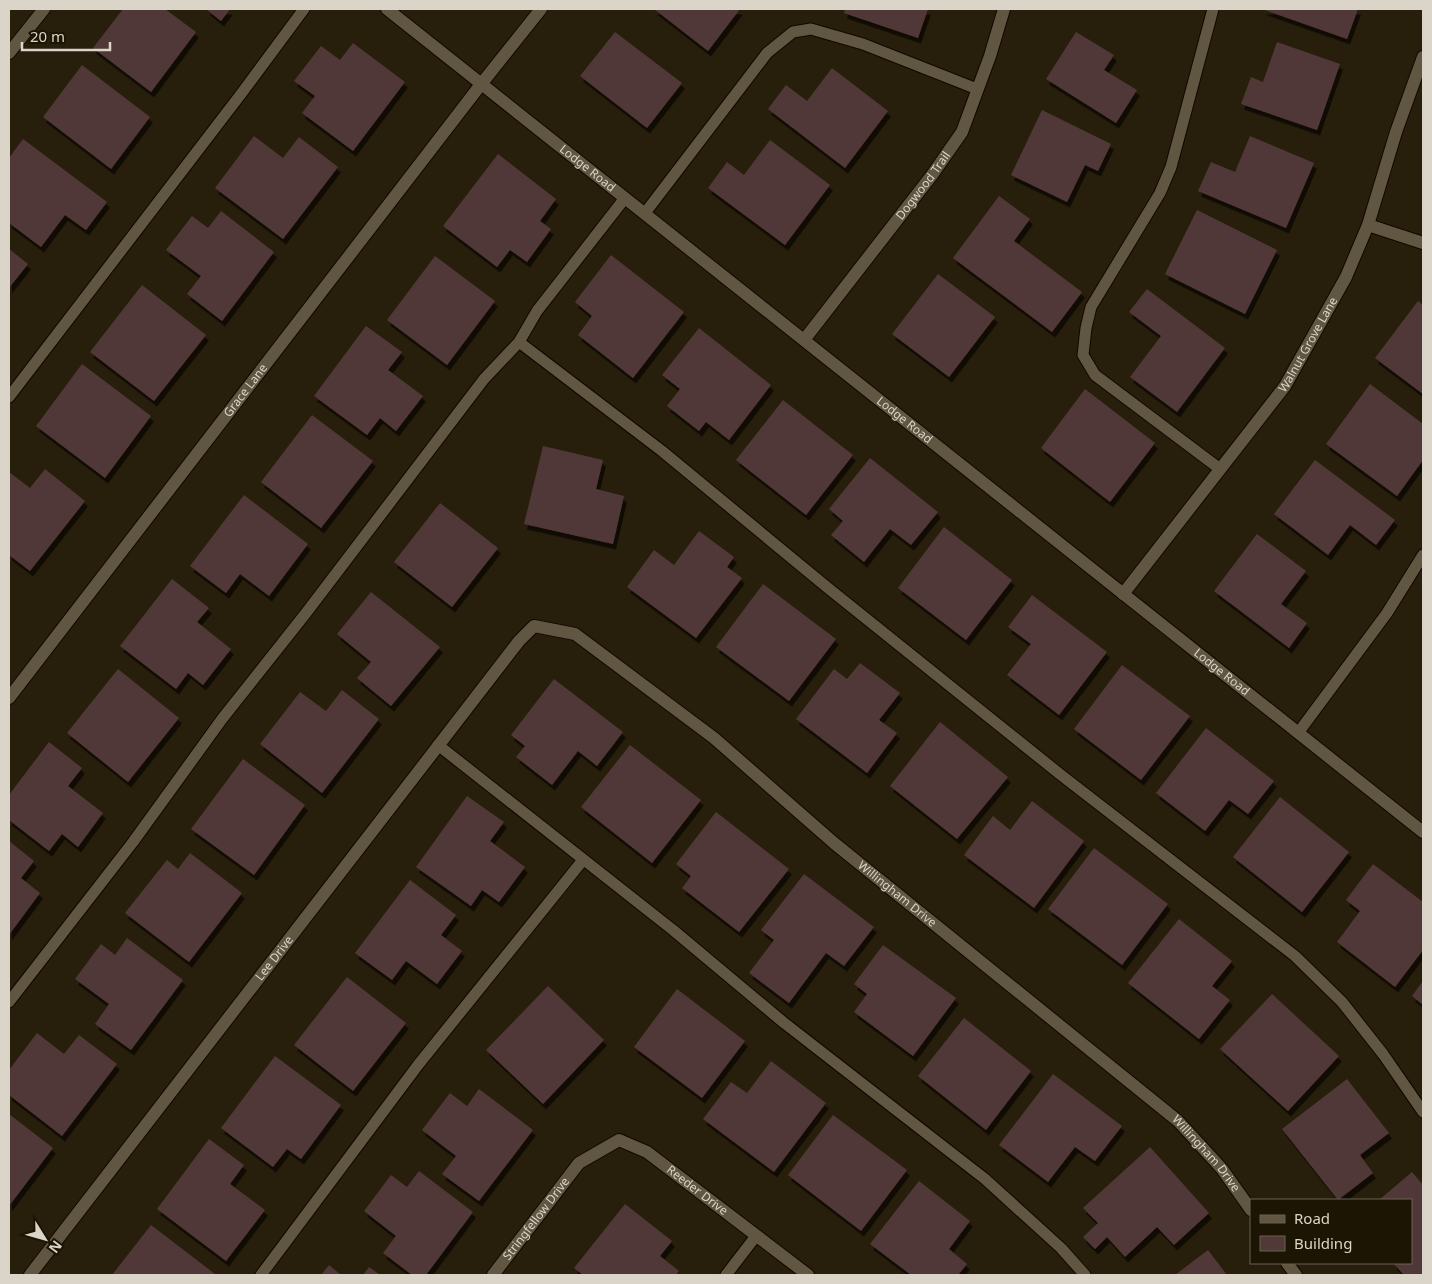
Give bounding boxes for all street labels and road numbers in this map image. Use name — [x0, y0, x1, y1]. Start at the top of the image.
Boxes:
street label: Lodge Road — [556, 140, 619, 195]
street label: Dogwood Trail — [891, 148, 954, 223]
street label: Walnut Grove Lane — [1274, 293, 1341, 396]
street label: Grace Lane — [219, 360, 271, 420]
street label: Lodge Road — [873, 392, 936, 447]
street label: Lodge Road — [1190, 644, 1254, 699]
street label: Willingham Drive — [855, 857, 941, 931]
street label: Lee Drive — [251, 932, 297, 984]
street label: Willingham Drive — [1168, 1111, 1245, 1195]
street label: Reeder Drive — [663, 1161, 732, 1219]
street label: Stringfellow Drive — [499, 1173, 573, 1263]

